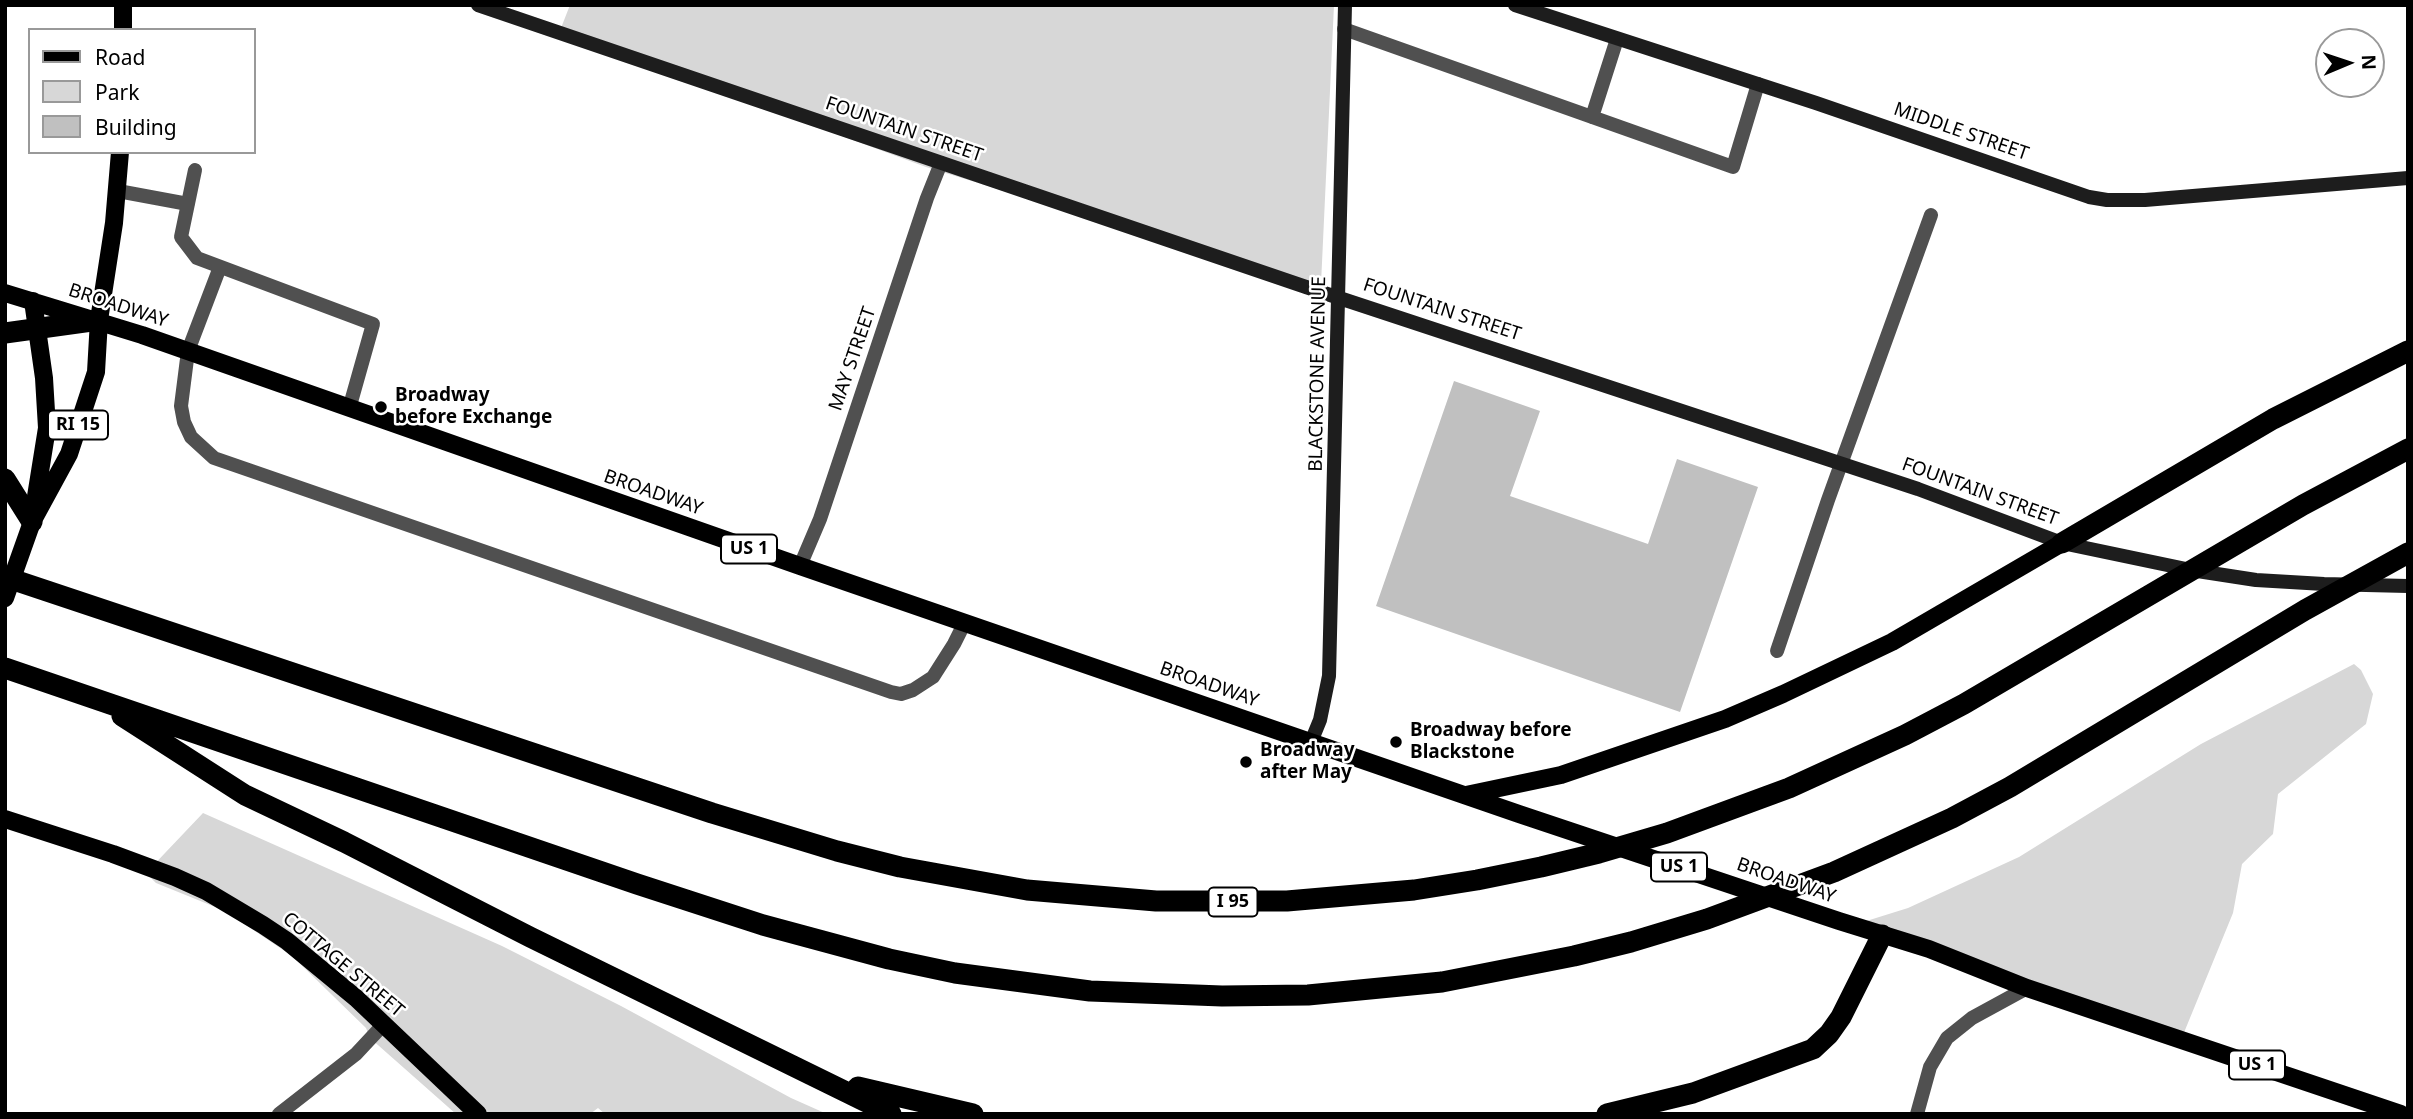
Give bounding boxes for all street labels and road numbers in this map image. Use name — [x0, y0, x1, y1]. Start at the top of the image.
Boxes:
street label: FOUNTAIN STREET — [822, 92, 986, 168]
street label: MIDDLE STREET — [1890, 98, 2032, 166]
street label: FOUNTAIN STREET — [1360, 274, 1524, 346]
street label: BLACKSTONE AVENUE — [1305, 276, 1331, 472]
street label: BROADWAY — [65, 279, 171, 333]
street label: MAY STREET — [825, 304, 881, 414]
road number: RI 15 — [48, 410, 108, 440]
street label: FOUNTAIN STREET — [1899, 453, 2061, 531]
street label: BROADWAY — [601, 465, 705, 521]
road number: US 1 — [721, 534, 777, 564]
street label: BROADWAY — [1157, 657, 1261, 713]
road number: US 1 — [1651, 852, 1707, 882]
street label: BROADWAY — [1734, 853, 1838, 909]
road number: I 95 — [1208, 888, 1258, 917]
street label: COTTAGE STREET — [278, 908, 408, 1022]
road number: US 1 — [2229, 1050, 2285, 1080]

